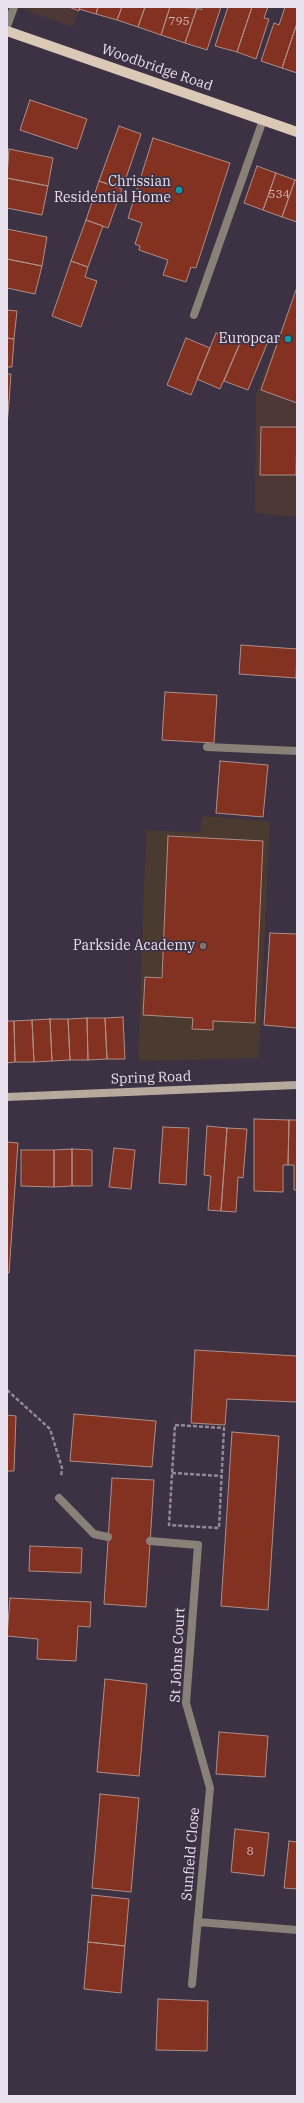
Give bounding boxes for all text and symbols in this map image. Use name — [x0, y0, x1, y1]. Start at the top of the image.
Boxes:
house number: 795 — [168, 15, 190, 29]
street label: Woodbridge Road — [99, 41, 215, 95]
place label: Chrissian Residential Home — [54, 174, 171, 206]
marker: Chrissian Residential Home — [174, 185, 184, 195]
house number: 534 — [268, 188, 290, 202]
place label: Europcar — [219, 331, 280, 347]
marker: Europcar — [283, 334, 293, 344]
place label: Parkside Academy — [73, 938, 195, 954]
marker: Parkside Academy — [198, 941, 208, 951]
street label: Spring Road — [110, 1068, 192, 1088]
street label: St Johns Court — [167, 1607, 189, 1703]
street label: Sunfield Close — [179, 1807, 203, 1901]
house number: 8 — [246, 1845, 254, 1859]

